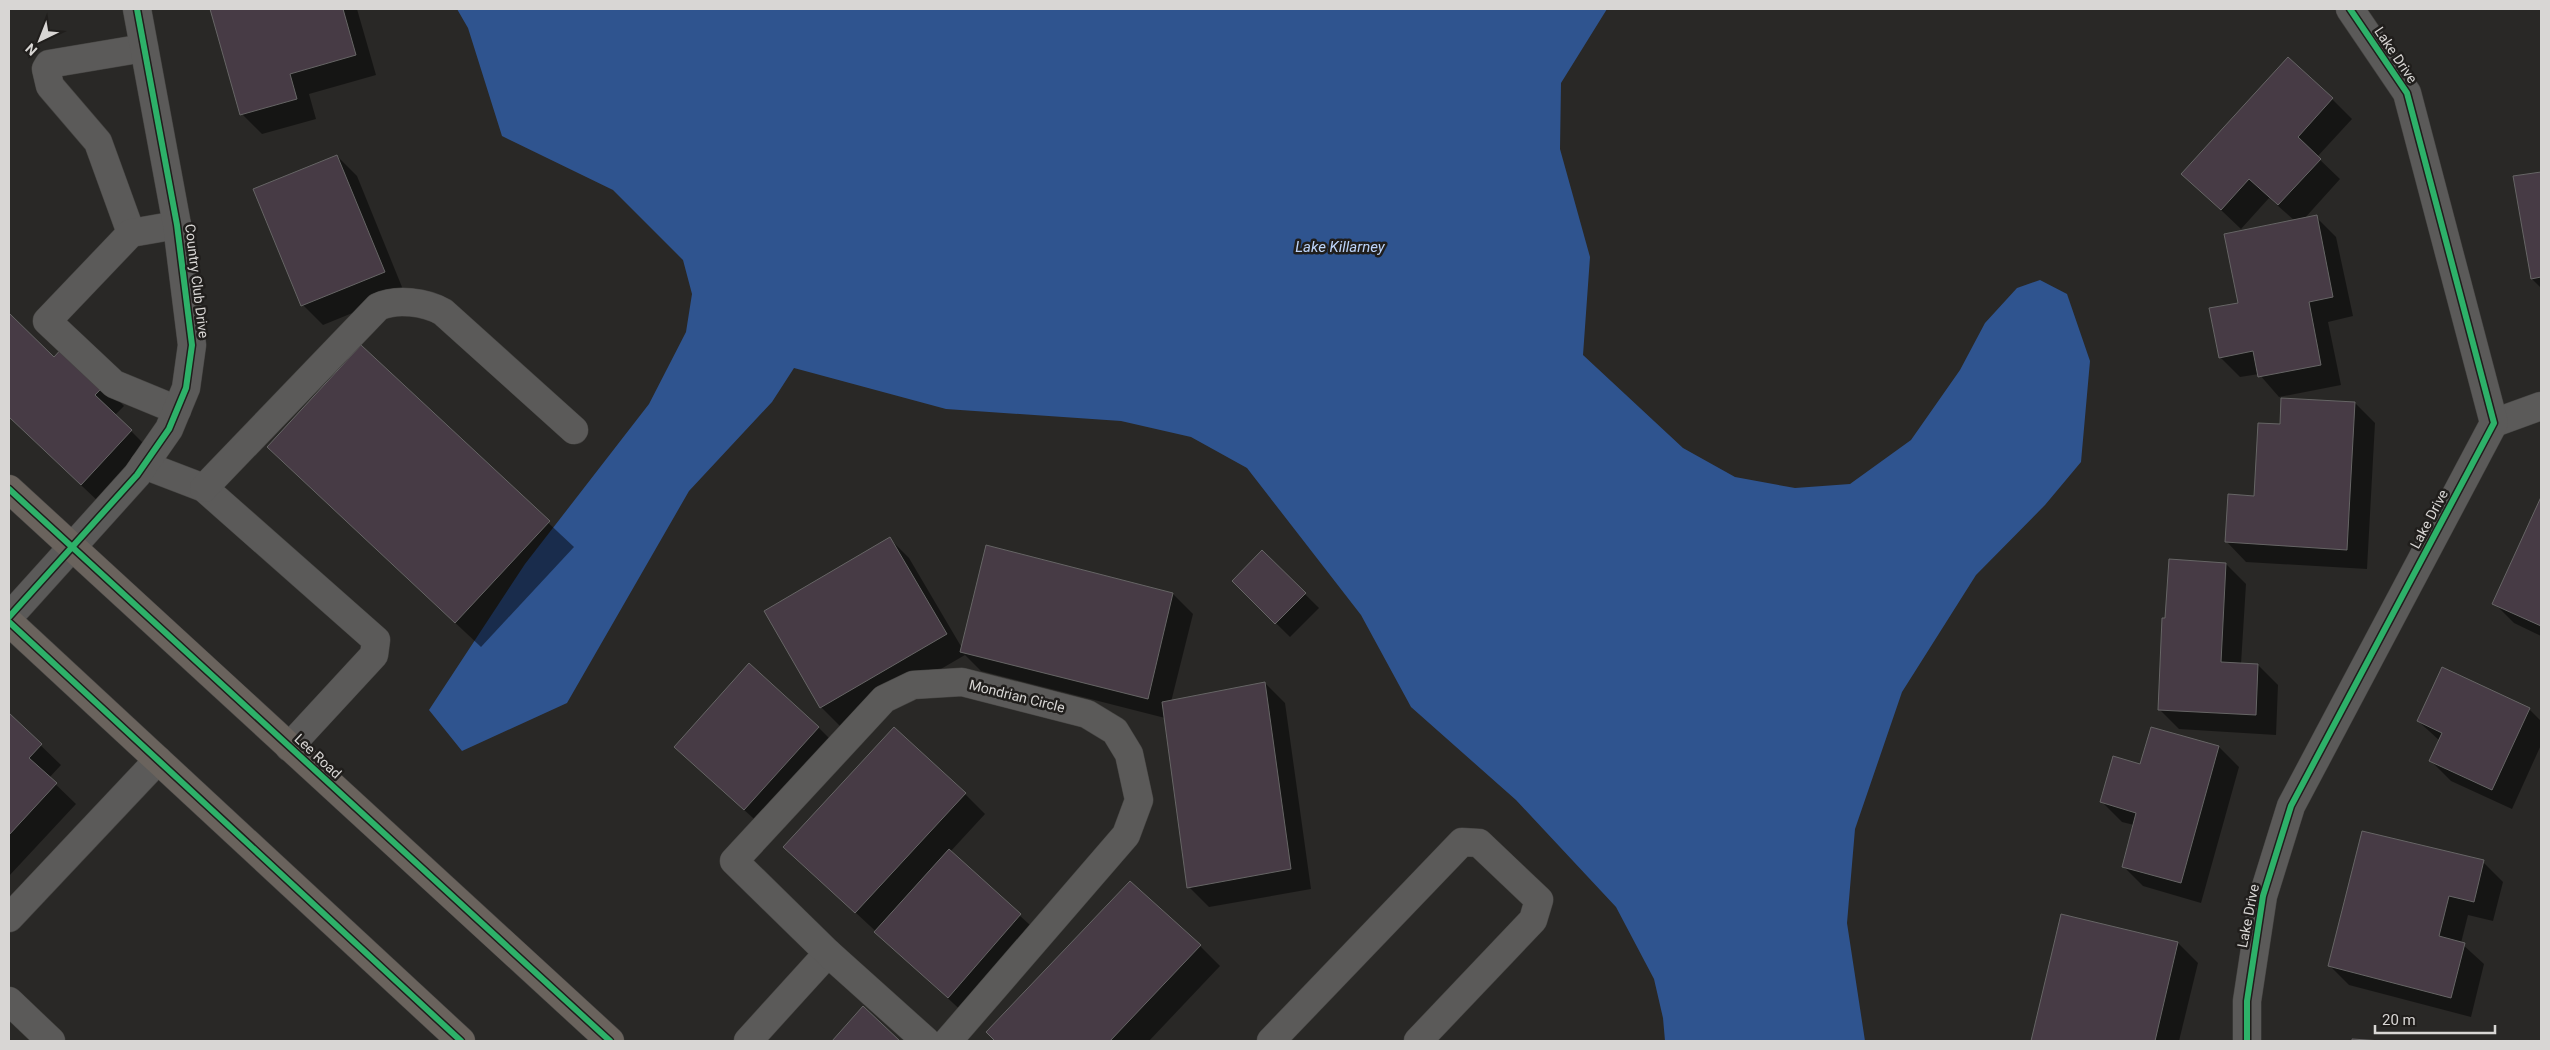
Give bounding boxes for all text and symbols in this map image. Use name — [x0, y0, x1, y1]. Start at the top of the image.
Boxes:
north arrow — [15, 15, 65, 65]
street label: Lake Drive — [2371, 24, 2421, 86]
text: N — [22, 40, 40, 59]
street label: Country Club Drive — [182, 223, 212, 339]
water label: Lake Killarney — [1295, 238, 1386, 256]
street label: Lake Drive — [2407, 487, 2451, 551]
street label: Mondrian Circle — [967, 676, 1067, 716]
street label: Lee Road — [291, 730, 345, 782]
street label: Lake Drive — [2234, 883, 2262, 949]
scale bar — [2375, 1002, 2495, 1034]
text: 20 m — [2382, 1011, 2416, 1029]

